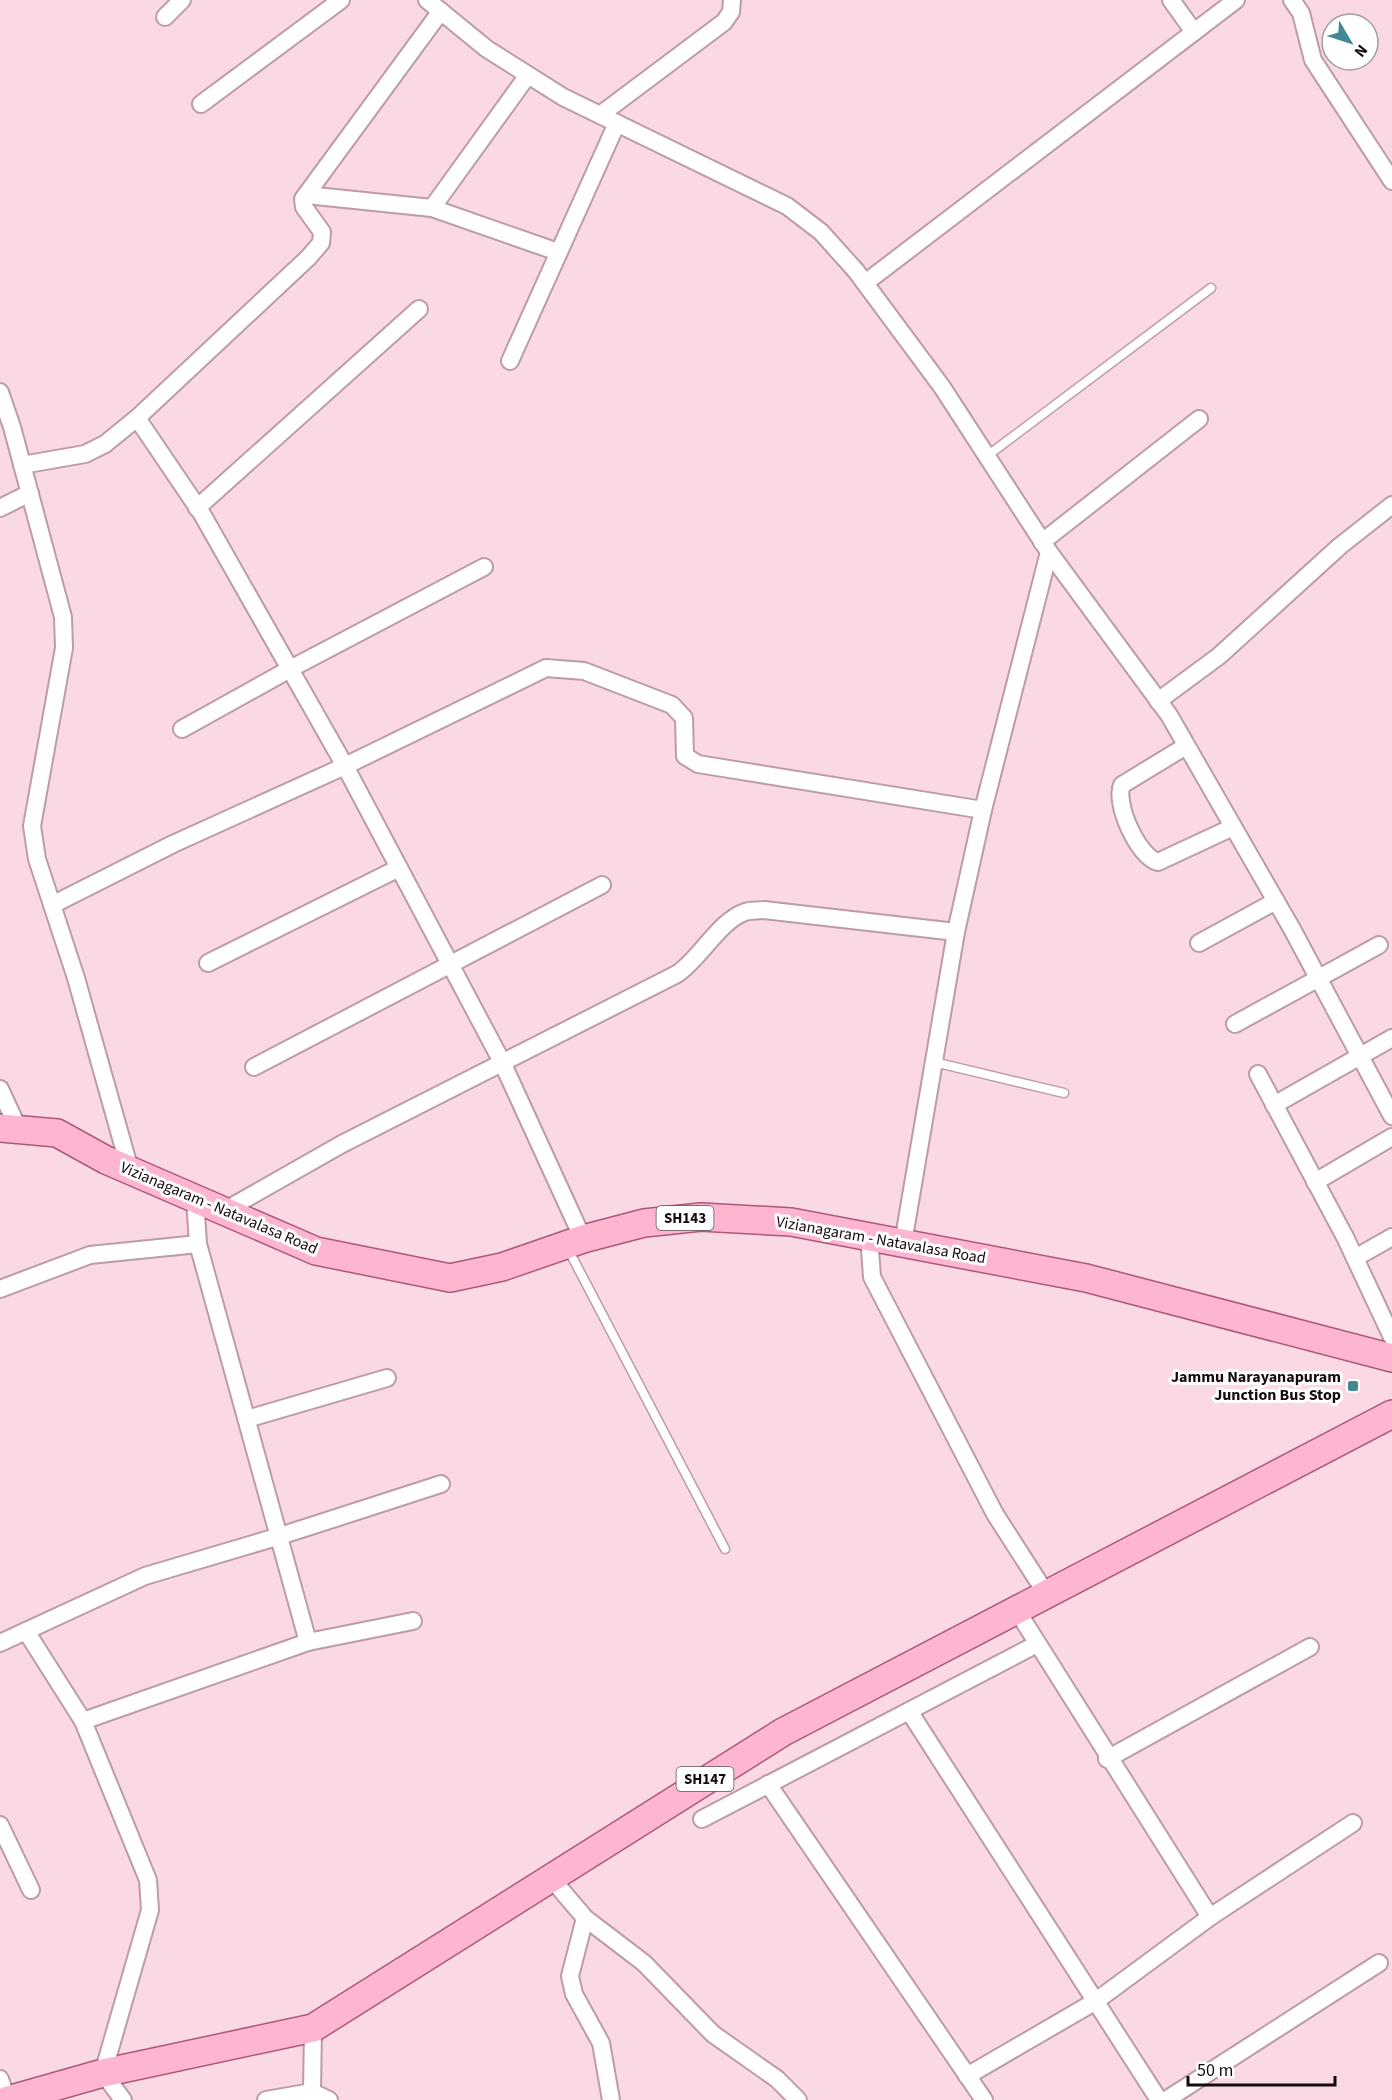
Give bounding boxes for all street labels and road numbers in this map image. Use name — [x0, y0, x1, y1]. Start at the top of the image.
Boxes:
street label: Vizianagaram - Natavalasa Road — [117, 1156, 321, 1260]
road number: SH143 — [656, 1206, 714, 1230]
street label: Vizianagaram - Natavalasa Road — [774, 1211, 988, 1269]
road number: SH147 — [676, 1767, 734, 1791]

